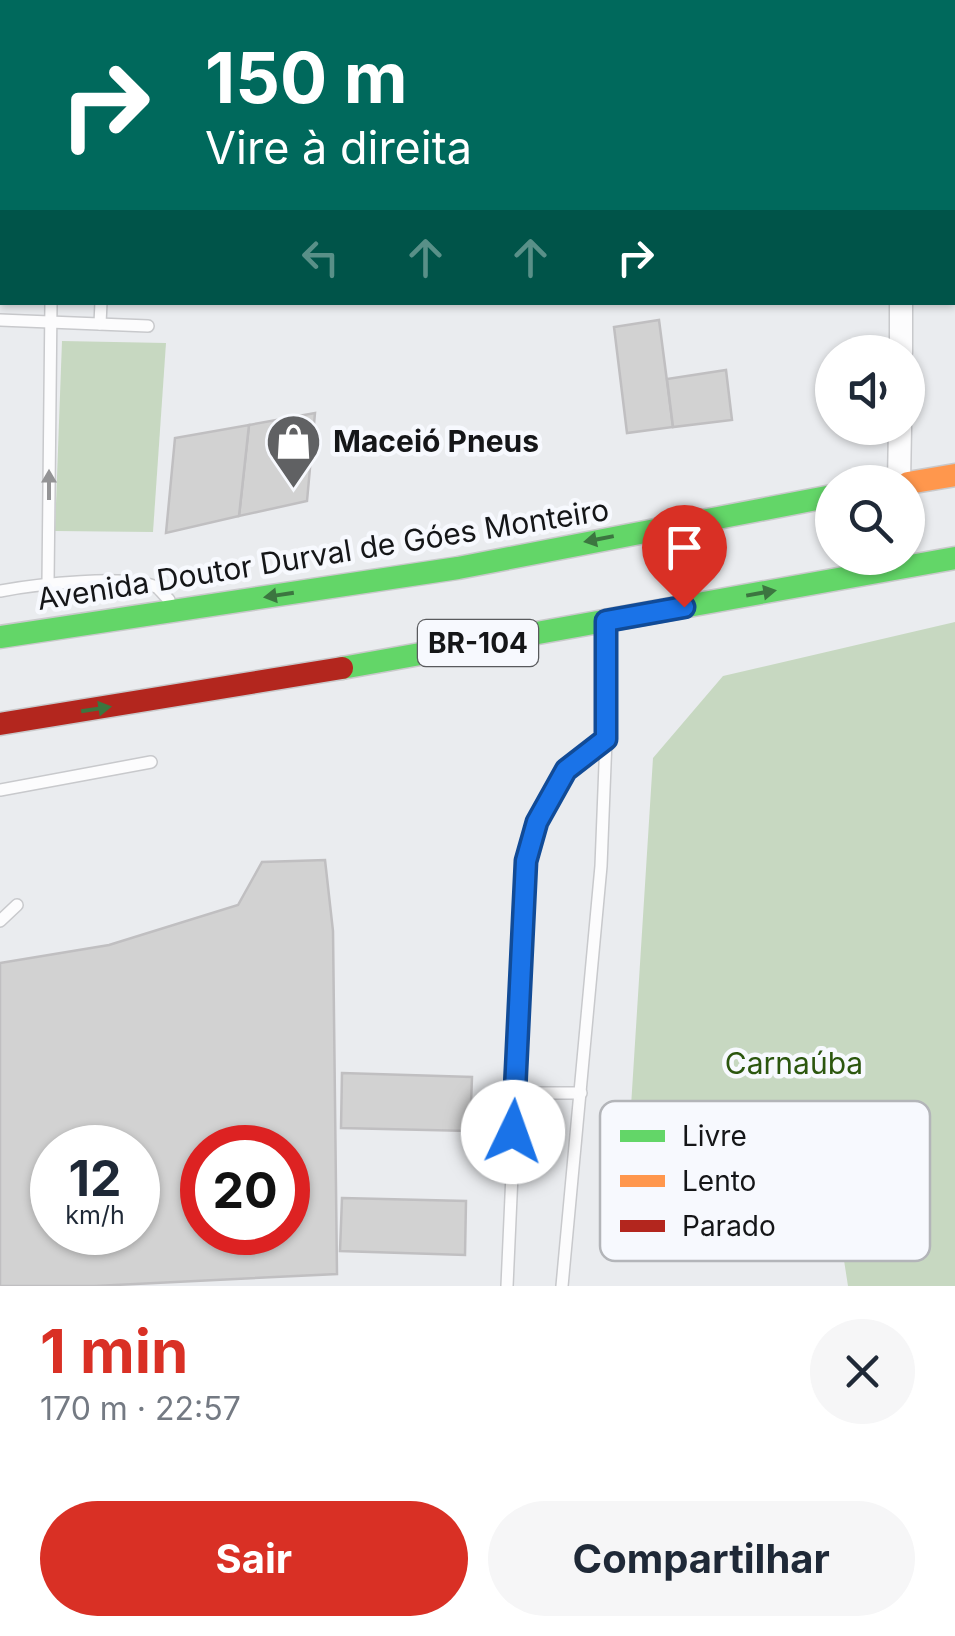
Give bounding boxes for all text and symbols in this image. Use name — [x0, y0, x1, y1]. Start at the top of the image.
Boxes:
text: 150 m — [205, 35, 408, 120]
icon: right — [40, 40, 170, 170]
text: Vire à direita — [205, 120, 472, 175]
icon: left — [293, 230, 348, 285]
icon: ahead — [398, 230, 453, 285]
icon: ahead — [503, 230, 558, 285]
icon: right — [608, 230, 663, 285]
map controls — [815, 335, 925, 575]
button: sound — [815, 335, 925, 445]
shop icon: Maceió Pneus — [264, 411, 324, 490]
place label: Maceió Pneus — [333, 423, 539, 459]
button: search — [815, 465, 925, 575]
one-way arrow — [41, 469, 57, 501]
street label: Avenida Doutor Durval de Góes Monteiro — [35, 491, 611, 617]
pin — [642, 505, 727, 608]
icon: arrive — [657, 520, 712, 575]
one-way arrow — [583, 532, 614, 547]
one-way arrow — [746, 585, 777, 600]
one-way arrow — [263, 587, 294, 603]
road number: BR-104 — [418, 620, 538, 666]
one-way arrow — [81, 701, 113, 716]
park label: Carnaúba — [725, 1045, 863, 1081]
position arrow — [461, 1080, 565, 1184]
legend — [600, 1101, 930, 1261]
text: Livre — [682, 1119, 747, 1153]
speed limit sign: 20 — [180, 1125, 310, 1255]
text: 12 — [68, 1148, 122, 1208]
text: Lento — [682, 1164, 756, 1198]
text: km/h — [65, 1200, 125, 1230]
text: Parado — [682, 1209, 776, 1243]
text: 1 min — [40, 1315, 188, 1387]
button: close — [810, 1319, 915, 1424]
text: 170 m · 22:57 — [40, 1389, 241, 1428]
button: Sair — [40, 1501, 468, 1616]
button: Compartilhar — [488, 1501, 915, 1616]

